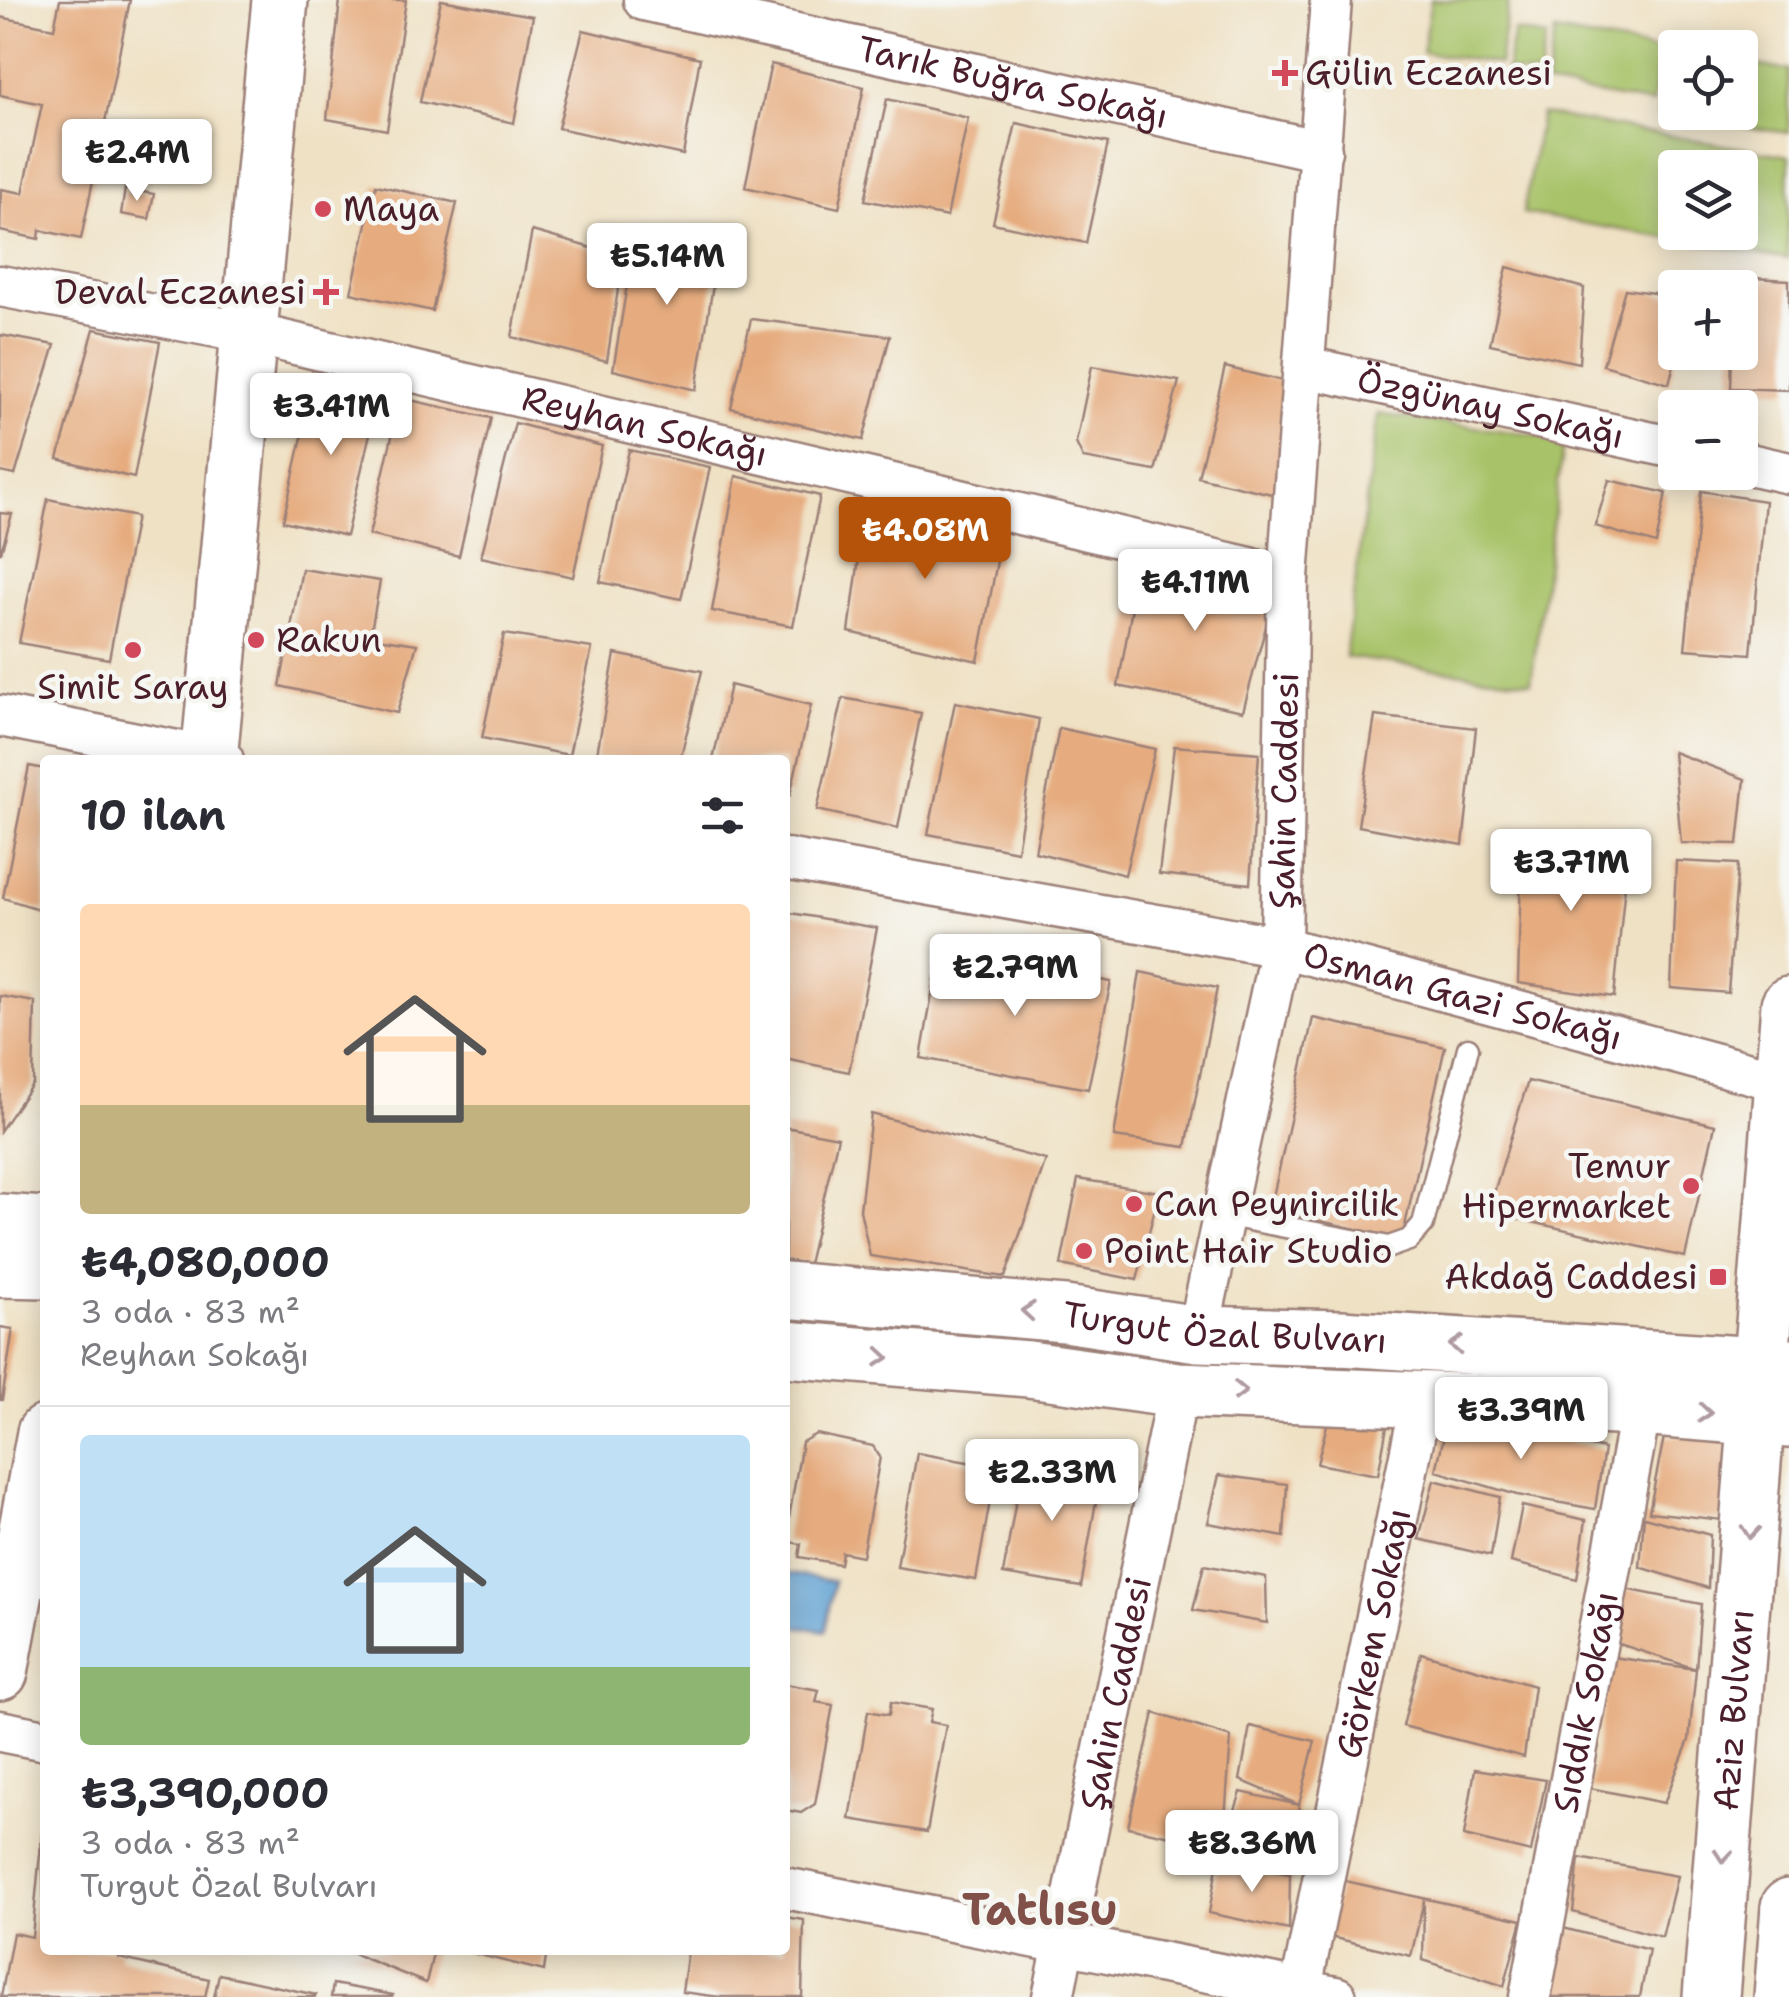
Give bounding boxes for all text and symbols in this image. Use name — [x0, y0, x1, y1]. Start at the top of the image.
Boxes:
street label: Tarık Buğra Sokağı — [854, 24, 1172, 139]
map controls — [1658, 30, 1758, 490]
button: locate — [1658, 30, 1758, 130]
place label: Gülin Eczanesi — [1305, 49, 1552, 96]
marker: Gülin Eczanesi — [1274, 62, 1296, 84]
pin: ₺2.4M — [67, 119, 207, 204]
text: ₺2.4M — [84, 130, 190, 173]
button: layers — [1658, 150, 1758, 250]
place label: Maya — [343, 185, 440, 232]
marker: Maya — [312, 198, 334, 220]
pin: ₺5.14M — [586, 223, 748, 308]
text: ₺5.14M — [609, 234, 725, 277]
place label: Deval Eczanesi — [55, 268, 306, 315]
button: + — [1658, 270, 1758, 370]
marker: Deval Eczanesi — [315, 281, 337, 303]
street label: Özgünay Sokağı — [1353, 355, 1628, 459]
pin: ₺3.41M — [250, 373, 412, 458]
street label: Reyhan Sokağı — [518, 374, 772, 477]
text: ₺3.41M — [272, 384, 390, 427]
button: − — [1658, 390, 1758, 490]
pin: ₺4.08M — [844, 497, 1006, 582]
text: ₺4.08M — [861, 508, 989, 551]
pin: ₺4.11M — [1114, 549, 1276, 634]
text: ₺4.11M — [1140, 560, 1250, 603]
place label: Rakun — [276, 616, 382, 663]
marker: Rakun — [245, 629, 267, 651]
marker: Simit Saray — [122, 639, 144, 661]
place label: Simit Saray — [37, 663, 229, 710]
street label: Şahin Caddesi — [1258, 672, 1309, 910]
text: 10 ilan — [80, 787, 226, 843]
icon: filters — [695, 788, 750, 843]
pin: ₺3.71M — [1490, 829, 1652, 914]
text: ₺3.71M — [1512, 840, 1630, 883]
street label: Osman Gazi Sokağı — [1298, 930, 1627, 1061]
pin: ₺2.79M — [934, 934, 1096, 1019]
text: ₺2.79M — [952, 945, 1078, 988]
icon: home — [325, 969, 505, 1149]
place label: Temur Hipermarket — [1462, 1142, 1671, 1229]
marker: Temur Hipermarket — [1680, 1175, 1702, 1197]
place label: Can Peynircilik — [1154, 1180, 1399, 1227]
marker: Can Peynircilik — [1123, 1193, 1145, 1215]
place label: Point Hair Studio — [1104, 1227, 1393, 1274]
text: ₺4,080,000 — [80, 1234, 330, 1290]
marker: Point Hair Studio — [1073, 1240, 1095, 1262]
place label: Akdağ Caddesi — [1445, 1253, 1698, 1300]
marker: Akdağ Caddesi — [1707, 1266, 1729, 1288]
text: 3 oda · 83 m² — [80, 1290, 300, 1333]
street label: Turgut Özal Bulvarı — [1060, 1290, 1389, 1364]
one-way arrow — [1019, 1301, 1035, 1323]
text: Reyhan Sokağı — [80, 1333, 309, 1376]
one-way arrow — [1448, 1335, 1464, 1356]
one-way arrow — [875, 1346, 891, 1367]
pin: ₺3.39M — [1440, 1377, 1602, 1462]
one-way arrow — [1233, 1380, 1249, 1401]
text: ₺3.39M — [1457, 1388, 1585, 1431]
one-way arrow — [1697, 1402, 1713, 1424]
pin: ₺2.33M — [971, 1439, 1133, 1524]
text: ₺2.33M — [987, 1450, 1117, 1493]
icon: home — [325, 1500, 505, 1680]
street label: Görkem Sokağı — [1325, 1504, 1422, 1763]
one-way arrow — [1740, 1524, 1762, 1540]
street label: Şahin Caddesi — [1068, 1572, 1162, 1814]
street label: Sıddık Sokağı — [1541, 1587, 1629, 1817]
street label: Aziz Bulvarı — [1702, 1607, 1764, 1812]
text: ₺3,390,000 — [80, 1765, 330, 1821]
pin: ₺8.36M — [1171, 1810, 1333, 1895]
text: 3 oda · 83 m² — [80, 1821, 300, 1864]
text: ₺8.36M — [1187, 1821, 1317, 1864]
one-way arrow — [1713, 1848, 1734, 1864]
text: Turgut Özal Bulvarı — [80, 1864, 377, 1907]
district label: Tatlısu — [962, 1879, 1118, 1939]

